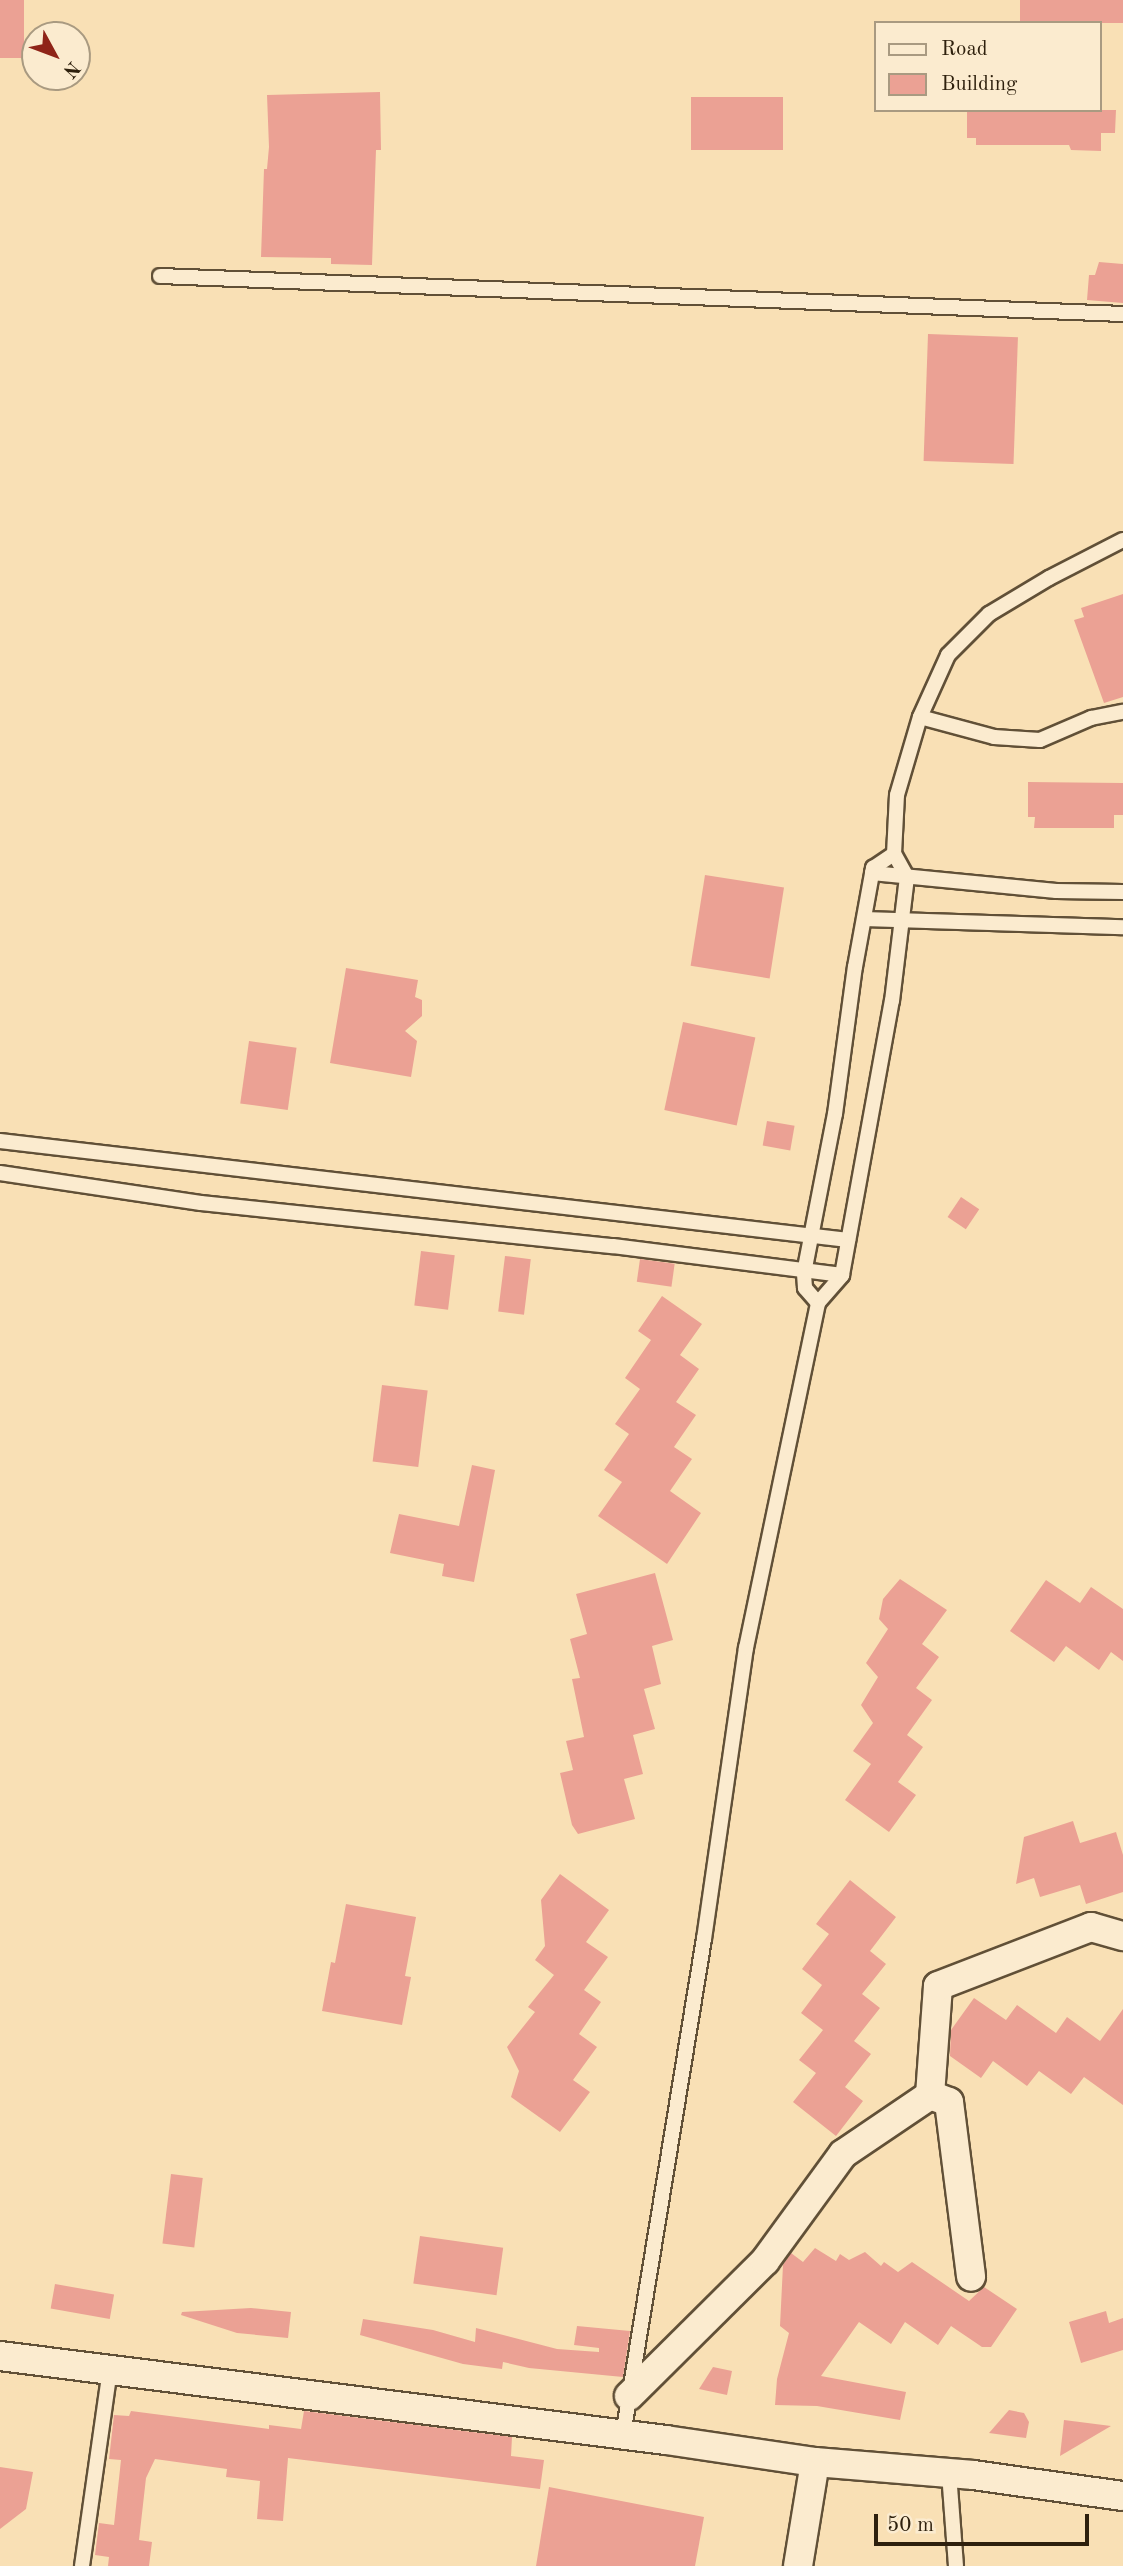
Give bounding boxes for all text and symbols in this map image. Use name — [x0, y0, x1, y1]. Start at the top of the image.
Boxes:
north arrow — [21, 21, 91, 91]
legend — [874, 21, 1102, 112]
text: Road — [941, 39, 988, 60]
text: N — [59, 57, 83, 81]
text: Building — [941, 74, 1017, 95]
scale bar — [878, 2500, 1093, 2544]
text: 50 m — [887, 2515, 934, 2536]

